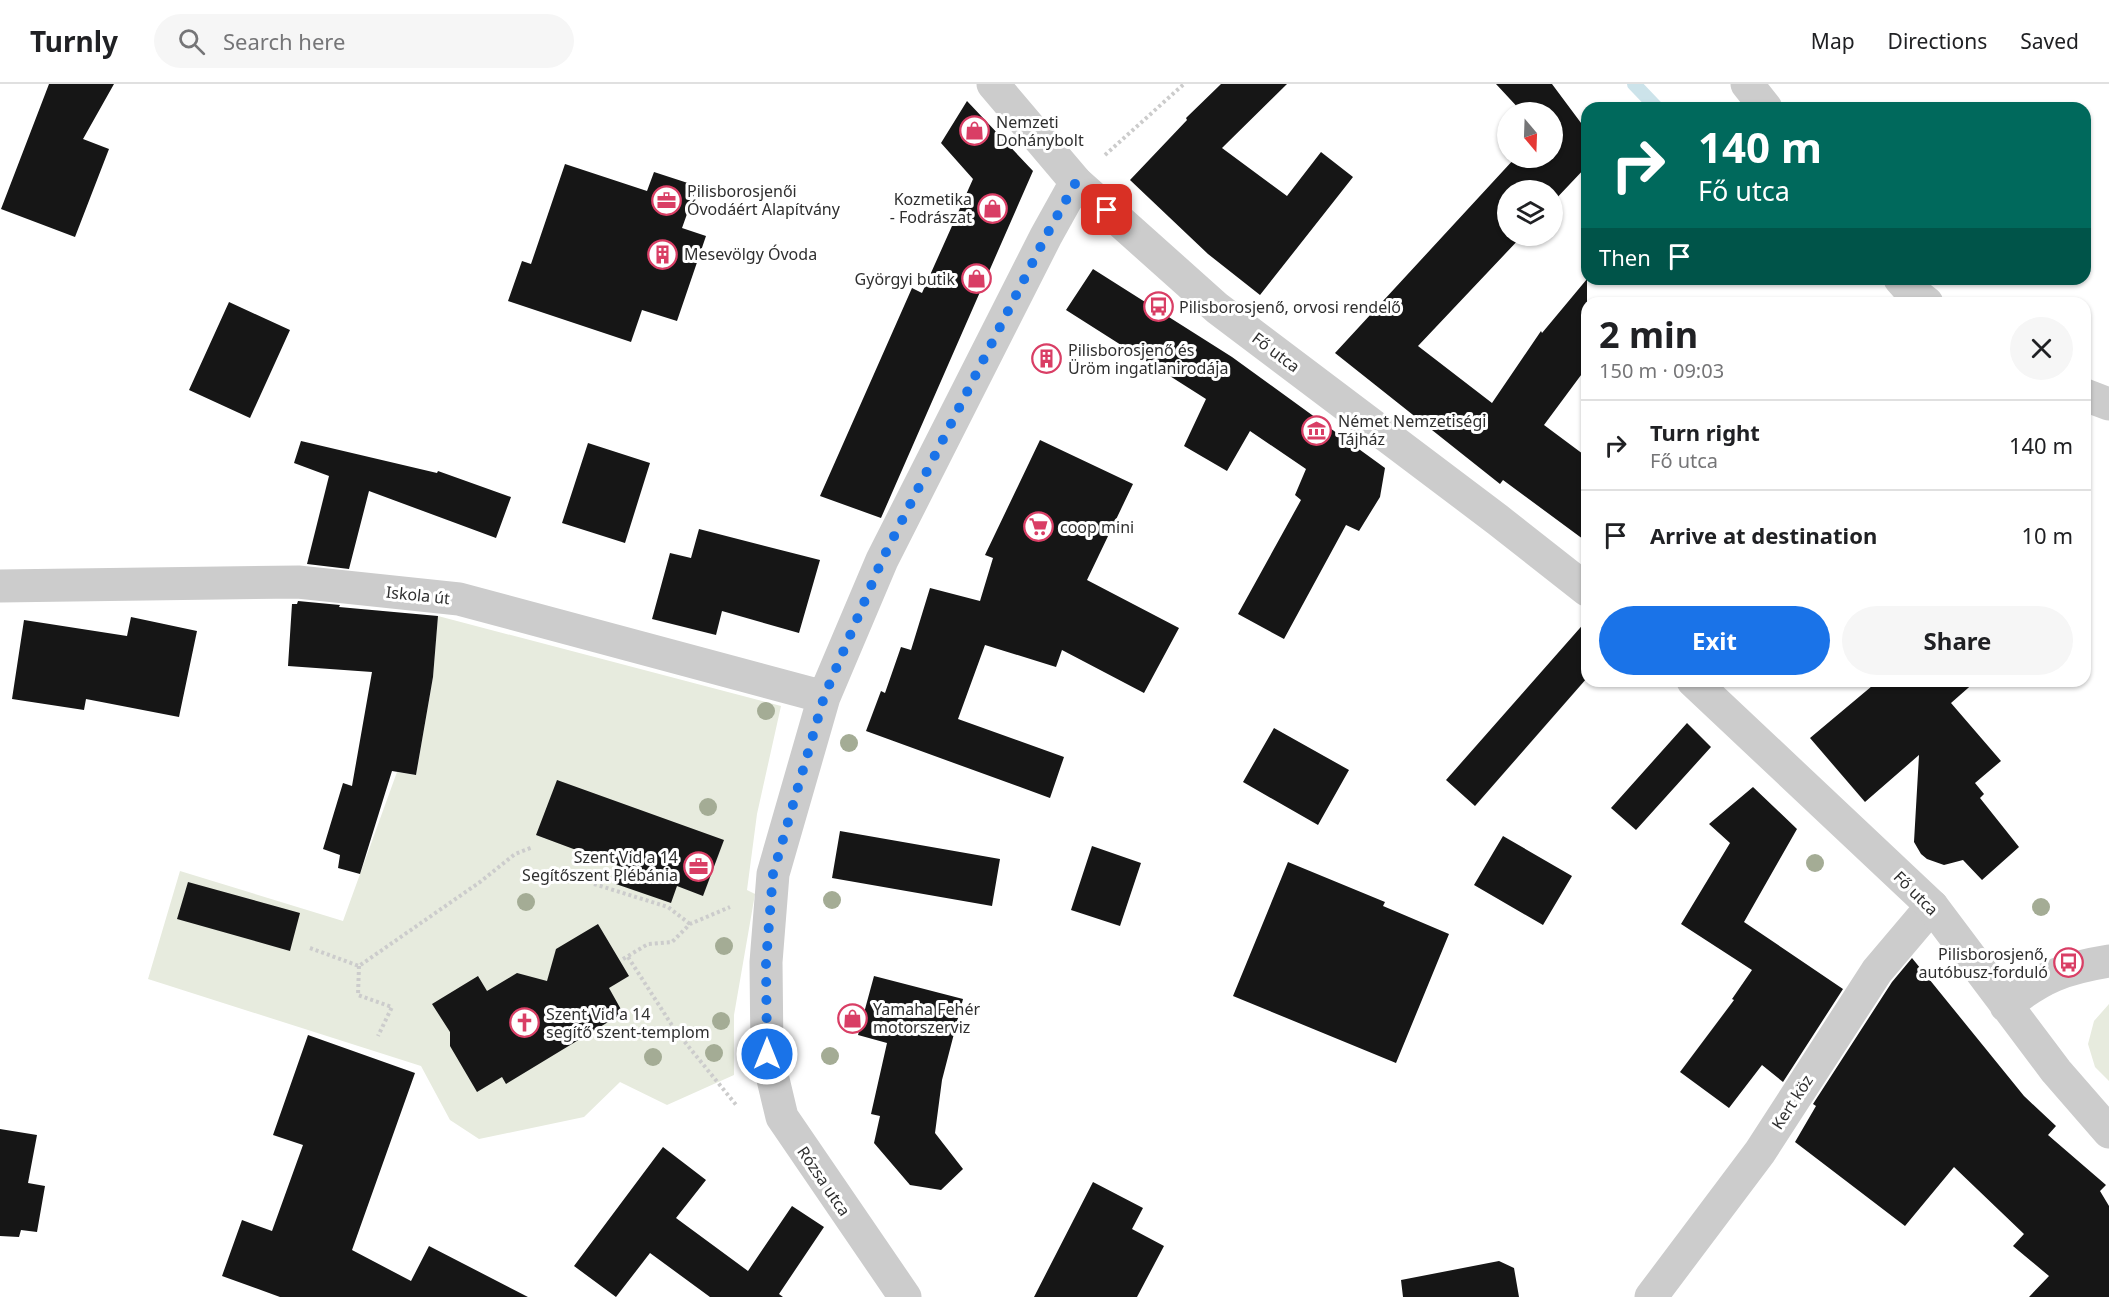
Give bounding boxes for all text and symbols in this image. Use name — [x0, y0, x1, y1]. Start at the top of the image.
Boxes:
search box — [154, 14, 574, 68]
text: Turnly — [30, 22, 118, 60]
icon: search — [175, 25, 208, 58]
text: Search here — [223, 26, 345, 56]
text: Map — [1811, 27, 1855, 55]
text: Directions — [1888, 27, 1987, 55]
text: Saved — [2020, 27, 2079, 55]
north arrow — [1497, 102, 1563, 168]
map controls — [1497, 102, 1563, 246]
place label: Nemzeti Dohánybolt — [996, 111, 1084, 151]
shop icon: Nemzeti Dohánybolt — [959, 115, 991, 147]
text: 140 m — [1698, 118, 1822, 175]
icon: right — [1599, 126, 1677, 204]
text: Fő utca — [1698, 172, 1790, 209]
place label: Pilisborosjenői Óvodáért Alapítvány — [687, 180, 841, 220]
button: layers — [1497, 180, 1563, 246]
office icon: Pilisborosjenői Óvodáért Alapítvány — [650, 184, 682, 216]
pin — [1081, 184, 1132, 235]
place label: Kozmetika - Fodrászat — [890, 188, 972, 228]
shop icon: Kozmetika - Fodrászat — [977, 192, 1009, 224]
icon: arrive — [1090, 193, 1123, 226]
building icon: Mesevölgy Óvoda — [647, 238, 679, 270]
icon: arrive — [1663, 240, 1696, 273]
text: Then — [1599, 242, 1651, 272]
place label: Mesevölgy Óvoda — [684, 243, 817, 265]
shop icon: Györgyi butik — [960, 263, 992, 295]
place label: Györgyi butik — [855, 268, 955, 290]
bus stop icon: Pilisborosjenő, orvosi rendelő — [1142, 291, 1174, 323]
place label: Pilisborosjenő, orvosi rendelő — [1179, 296, 1401, 318]
text: 2 min — [1599, 310, 1698, 359]
button: close — [2010, 317, 2073, 380]
street label: Fő utca — [1248, 327, 1304, 377]
place label: Pilisborosjenő és Üröm ingatlanirodája — [1068, 339, 1228, 379]
building icon: Pilisborosjenő és Üröm ingatlanirodája — [1031, 343, 1063, 375]
text: 150 m · 09:03 — [1599, 357, 1724, 384]
place label: Német Nemzetiségi Tájház — [1338, 410, 1486, 450]
museum icon: Német Nemzetiségi Tájház — [1301, 414, 1333, 446]
text: Turn right — [1650, 417, 1760, 447]
icon: right — [1599, 429, 1632, 462]
text: 140 m — [2009, 430, 2073, 460]
text: Fő utca — [1650, 447, 1718, 474]
supermarket icon: coop mini — [1023, 511, 1055, 543]
place label: coop mini — [1060, 516, 1134, 538]
icon: arrive — [1599, 519, 1632, 552]
text: Arrive at destination — [1650, 520, 1877, 550]
text: 10 m — [2022, 520, 2073, 550]
street label: Iskola út — [385, 581, 451, 609]
button: Exit — [1599, 606, 1830, 675]
button: Share — [1842, 606, 2073, 675]
place label: Szent Vid a 14 Segítőszent Plébánia — [522, 846, 678, 886]
office icon: Szent Vid a 14 Segítőszent Plébánia — [683, 850, 715, 882]
street label: Fő utca — [1889, 866, 1943, 920]
place label: Pilisborosjenő, autóbusz-forduló — [1919, 943, 2048, 983]
bus stop icon: Pilisborosjenő, autóbusz-forduló — [2053, 947, 2085, 979]
place label: Yamaha Fehér motorszerviz — [873, 998, 980, 1038]
shop icon: Yamaha Fehér motorszerviz — [836, 1002, 868, 1034]
place label: Szent Vid a 14 segítő szent-templom — [546, 1003, 710, 1043]
church icon: Szent Vid a 14 segítő szent-templom — [509, 1007, 541, 1039]
position arrow — [735, 1022, 799, 1086]
street label: Kert köz — [1766, 1070, 1818, 1134]
street label: Rózsa utca — [792, 1142, 856, 1220]

